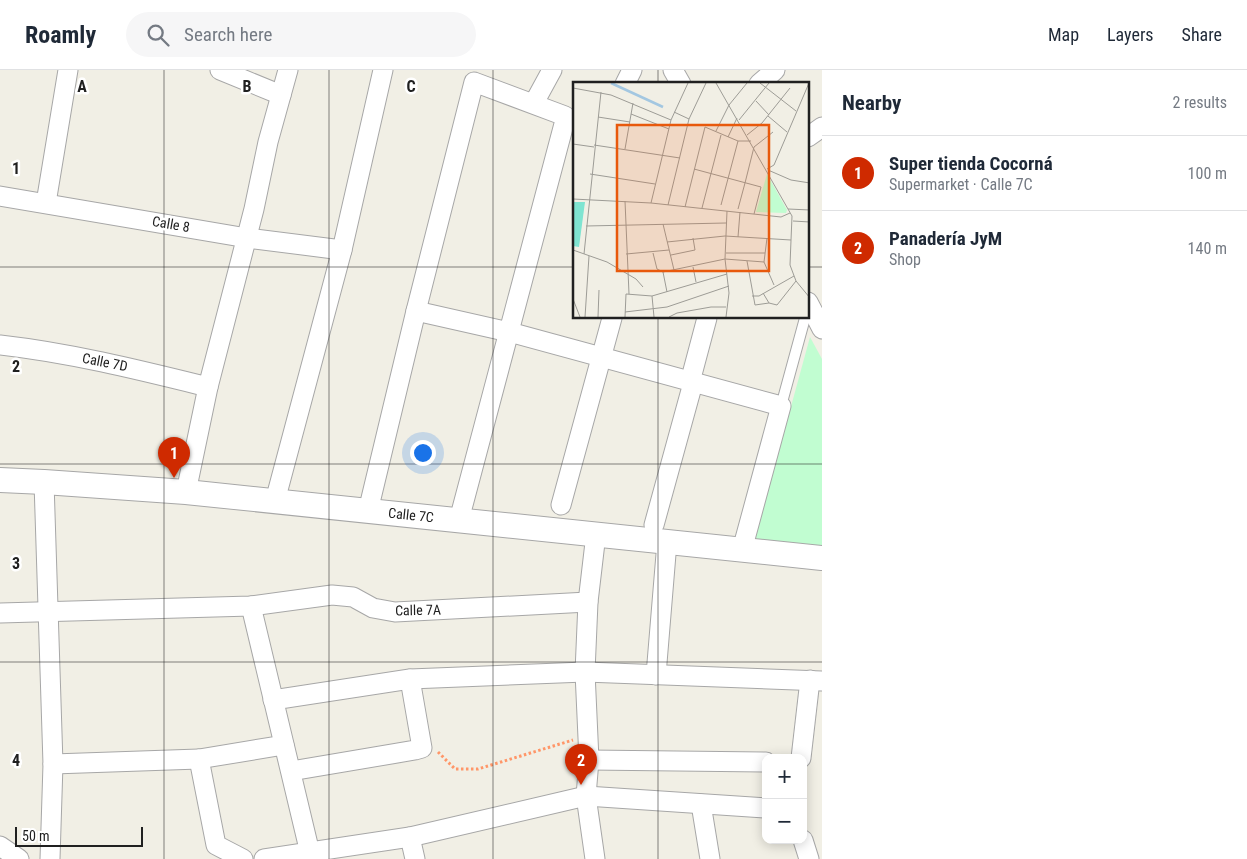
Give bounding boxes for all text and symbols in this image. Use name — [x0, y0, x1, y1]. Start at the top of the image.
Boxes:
search box — [126, 12, 476, 57]
text: Roamly — [25, 21, 96, 49]
icon: search — [144, 21, 172, 49]
text: Search here — [184, 23, 272, 46]
text: Map — [1048, 24, 1079, 45]
text: Layers — [1107, 24, 1154, 45]
text: Share — [1182, 24, 1222, 45]
text: A — [77, 77, 87, 96]
text: B — [243, 77, 252, 96]
text: C — [406, 77, 416, 96]
inset map — [573, 82, 810, 319]
text: Nearby — [842, 91, 901, 115]
text: 2 results — [1172, 93, 1227, 112]
text: Super tienda Cocorná — [889, 152, 1053, 175]
text: 1 — [12, 159, 20, 178]
text: 1 — [854, 164, 862, 183]
text: 100 m — [1188, 164, 1227, 183]
text: Supermarket · Calle 7C — [889, 175, 1033, 194]
street label: Calle 8 — [151, 213, 191, 235]
text: Panadería JyM — [889, 227, 1002, 250]
text: 2 — [854, 239, 862, 258]
text: 140 m — [1188, 239, 1227, 258]
text: Shop — [889, 250, 921, 269]
street label: Calle 7D — [81, 350, 129, 374]
text: 2 — [12, 357, 20, 376]
pin: 1 — [158, 437, 190, 478]
your location — [410, 440, 436, 466]
street label: Calle 7C — [387, 505, 435, 525]
text: 3 — [12, 554, 20, 573]
street label: Calle 7A — [395, 602, 441, 618]
pin: 2 — [565, 744, 597, 785]
text: 4 — [12, 751, 20, 770]
map controls — [762, 754, 807, 844]
button: + — [762, 754, 807, 799]
button: − — [762, 799, 807, 844]
scale bar — [15, 824, 142, 847]
text: 50 m — [22, 828, 50, 844]

